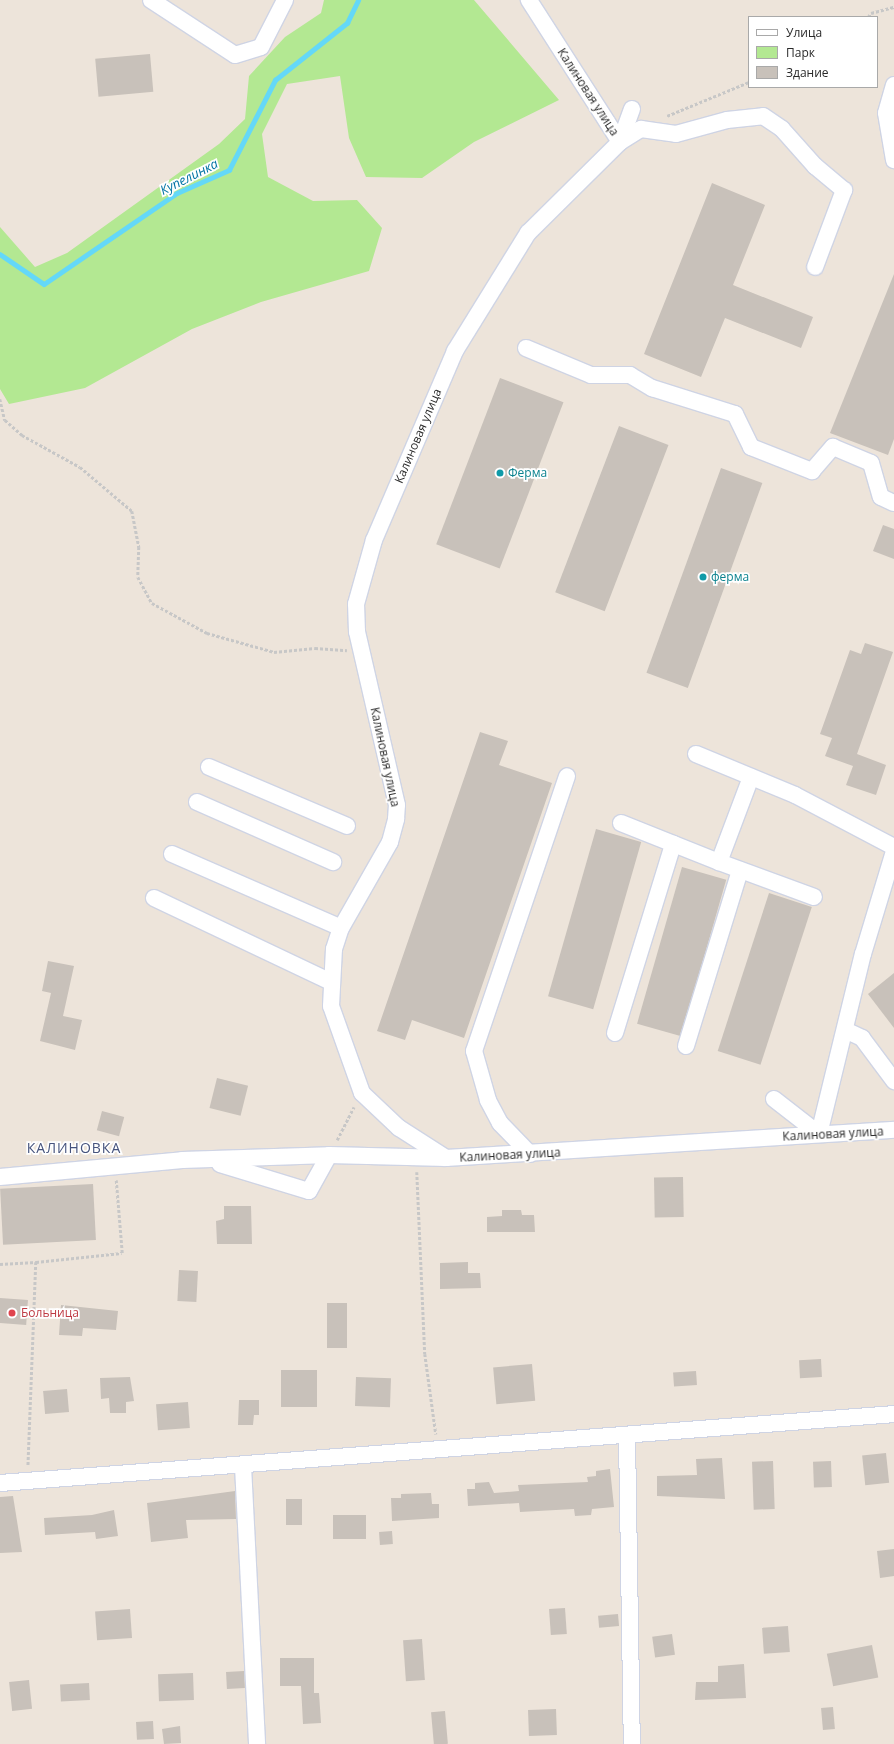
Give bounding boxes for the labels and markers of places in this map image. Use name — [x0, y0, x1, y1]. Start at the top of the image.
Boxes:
place label: Ферма — [508, 466, 547, 480]
marker: Ферма — [495, 468, 505, 478]
place label: ферма — [711, 570, 749, 584]
marker: ферма — [698, 572, 708, 582]
place label: Больница — [21, 1306, 79, 1320]
marker: Больница — [6, 1307, 18, 1319]

